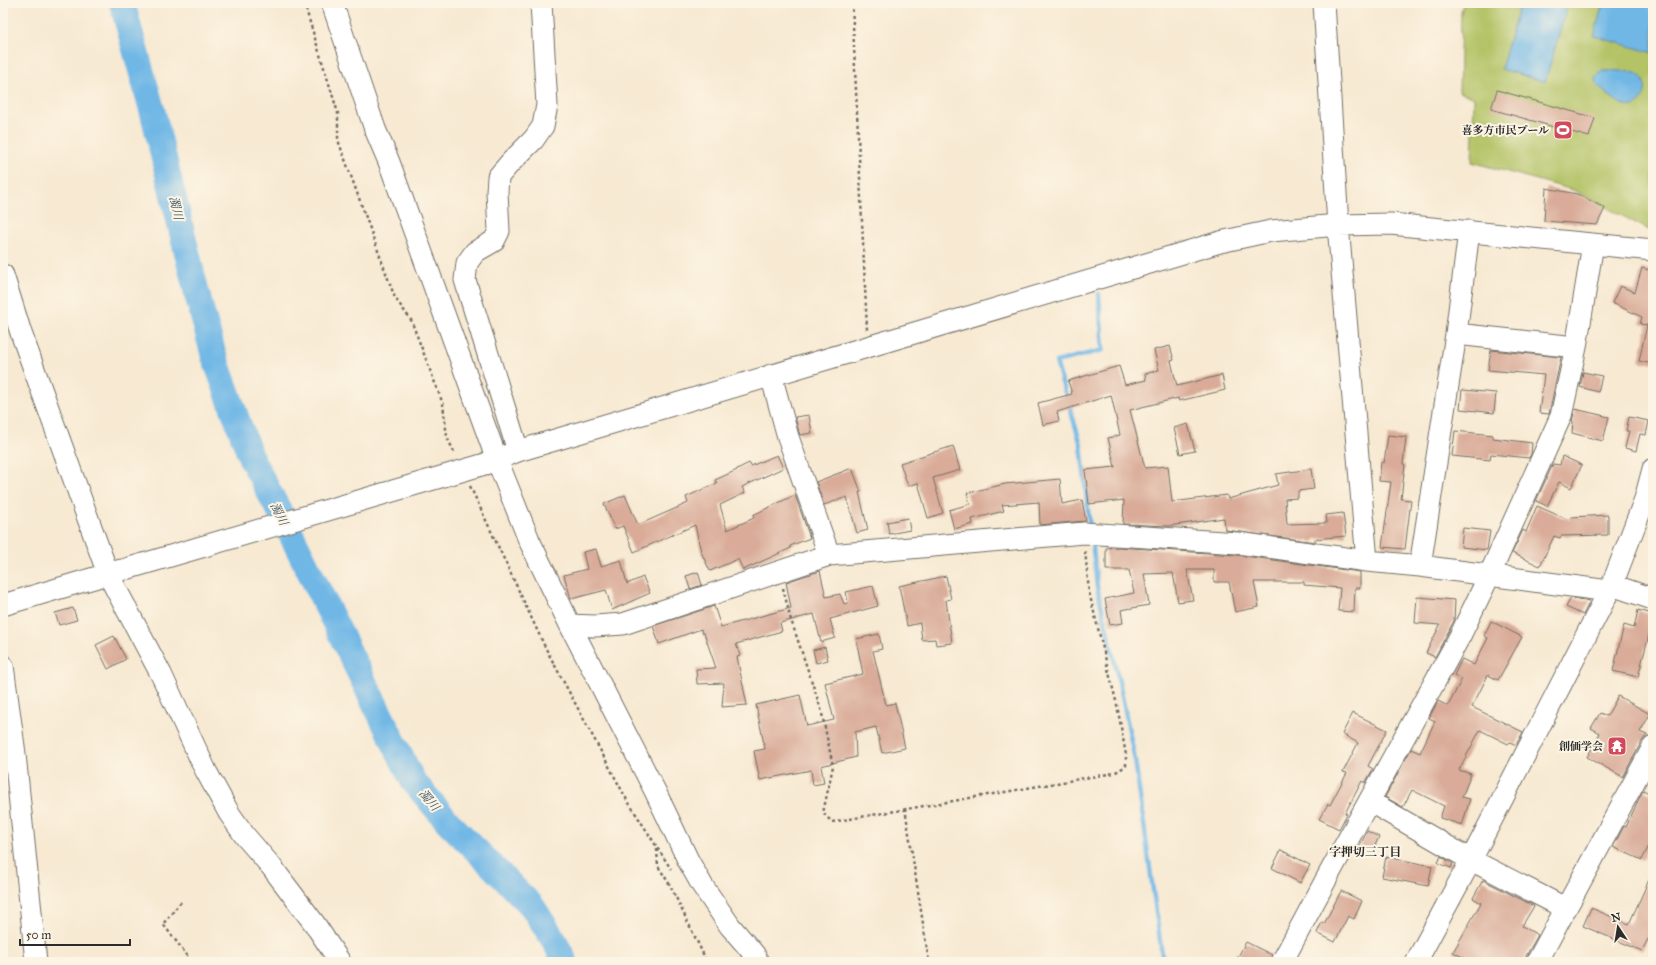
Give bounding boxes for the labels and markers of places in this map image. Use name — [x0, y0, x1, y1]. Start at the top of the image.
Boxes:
sports icon: 喜多方市民プール — [1552, 119, 1574, 141]
place label: 喜多方市民プール — [1462, 124, 1549, 137]
temple icon: 創価学会 — [1606, 735, 1628, 757]
place label: 創価学会 — [1559, 740, 1603, 753]

